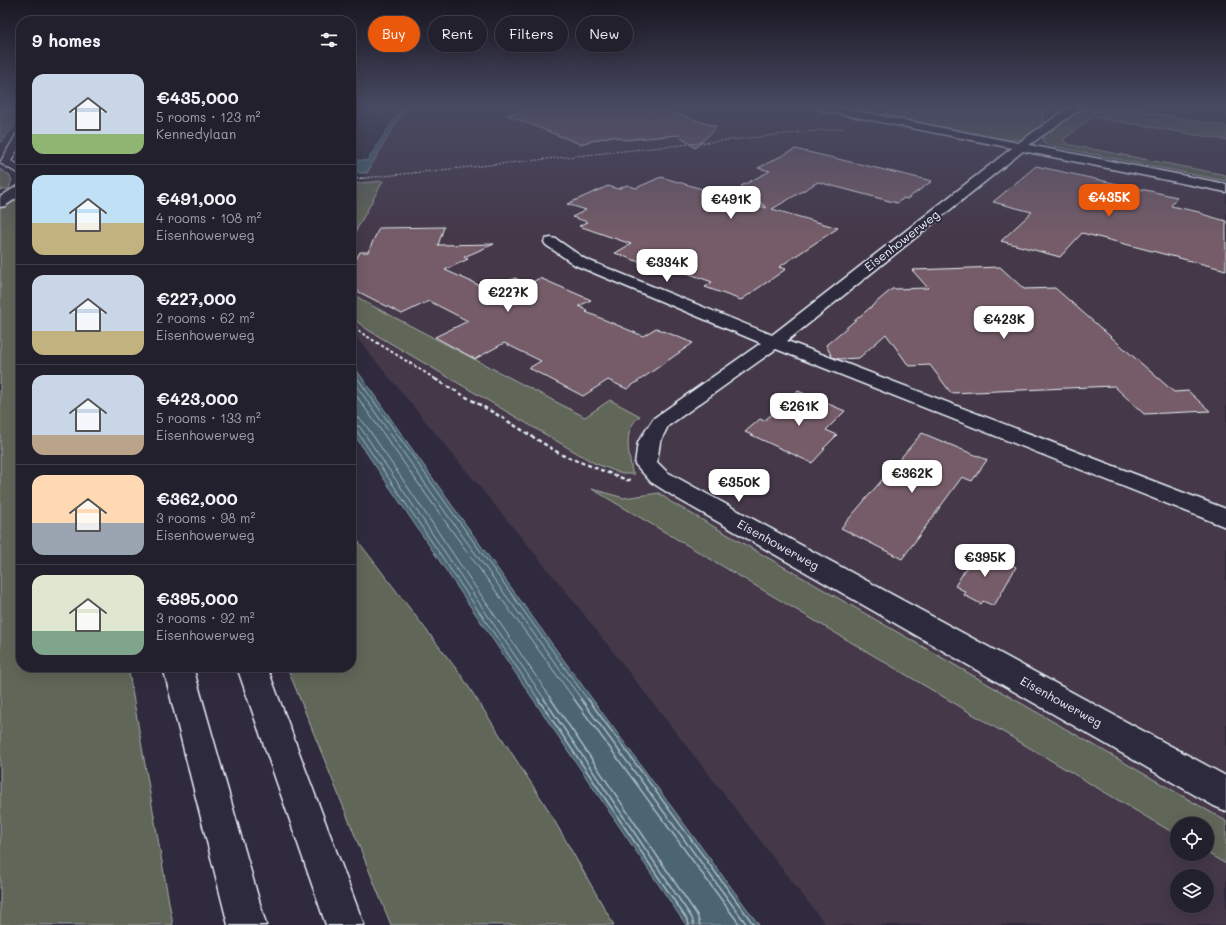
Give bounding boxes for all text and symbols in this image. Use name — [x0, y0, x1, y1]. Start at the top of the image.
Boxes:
chip: Buy — [368, 16, 420, 52]
chip: Rent — [428, 16, 487, 52]
chip: Filters — [495, 16, 568, 52]
chip: New — [576, 16, 633, 52]
text: 9 homes — [32, 29, 101, 51]
icon: filters — [318, 29, 340, 51]
text: €435,000 — [156, 86, 239, 108]
icon: home — [64, 90, 112, 138]
text: 5 rooms · 123 m² — [156, 108, 260, 125]
text: Kennedylaan — [156, 125, 236, 142]
pin: €435K — [1081, 184, 1137, 218]
pin: €491K — [703, 186, 759, 220]
text: €491,000 — [156, 187, 236, 209]
text: €435K — [1088, 188, 1130, 205]
text: €491K — [711, 190, 751, 207]
icon: home — [64, 191, 112, 239]
street label: Eisenhowerweg — [861, 206, 942, 274]
text: 4 rooms · 108 m² — [156, 209, 262, 226]
text: Eisenhowerweg — [156, 226, 254, 243]
pin: €334K — [639, 249, 695, 283]
text: €334K — [646, 253, 688, 270]
pin: €227K — [480, 279, 536, 313]
text: €227K — [488, 283, 528, 300]
text: €227,000 — [156, 287, 236, 309]
icon: home — [64, 291, 112, 339]
pin: €423K — [976, 306, 1032, 340]
text: 2 rooms · 62 m² — [156, 309, 255, 326]
text: €423K — [983, 310, 1025, 327]
text: Eisenhowerweg — [156, 326, 254, 343]
text: €423,000 — [156, 387, 238, 409]
icon: home — [64, 391, 112, 439]
pin: €261K — [771, 393, 827, 427]
text: €261K — [779, 397, 819, 414]
text: 5 rooms · 133 m² — [156, 409, 261, 426]
text: Eisenhowerweg — [156, 426, 254, 443]
pin: €362K — [884, 460, 940, 494]
text: €362K — [891, 464, 933, 481]
pin: €350K — [711, 469, 767, 503]
text: €350K — [718, 473, 760, 490]
text: €362,000 — [156, 487, 238, 509]
icon: home — [64, 491, 112, 539]
text: 3 rooms · 98 m² — [156, 509, 255, 526]
street label: Eisenhowerweg — [735, 515, 822, 573]
text: Eisenhowerweg — [156, 526, 254, 543]
pin: €395K — [957, 544, 1013, 578]
text: €395K — [964, 548, 1006, 565]
text: €395,000 — [156, 587, 238, 609]
icon: home — [64, 591, 112, 639]
text: 3 rooms · 92 m² — [156, 609, 255, 626]
text: Eisenhowerweg — [156, 626, 254, 643]
street label: Eisenhowerweg — [1018, 672, 1105, 730]
map controls — [1170, 817, 1214, 913]
button: locate — [1170, 817, 1214, 861]
button: layers — [1170, 869, 1214, 913]

